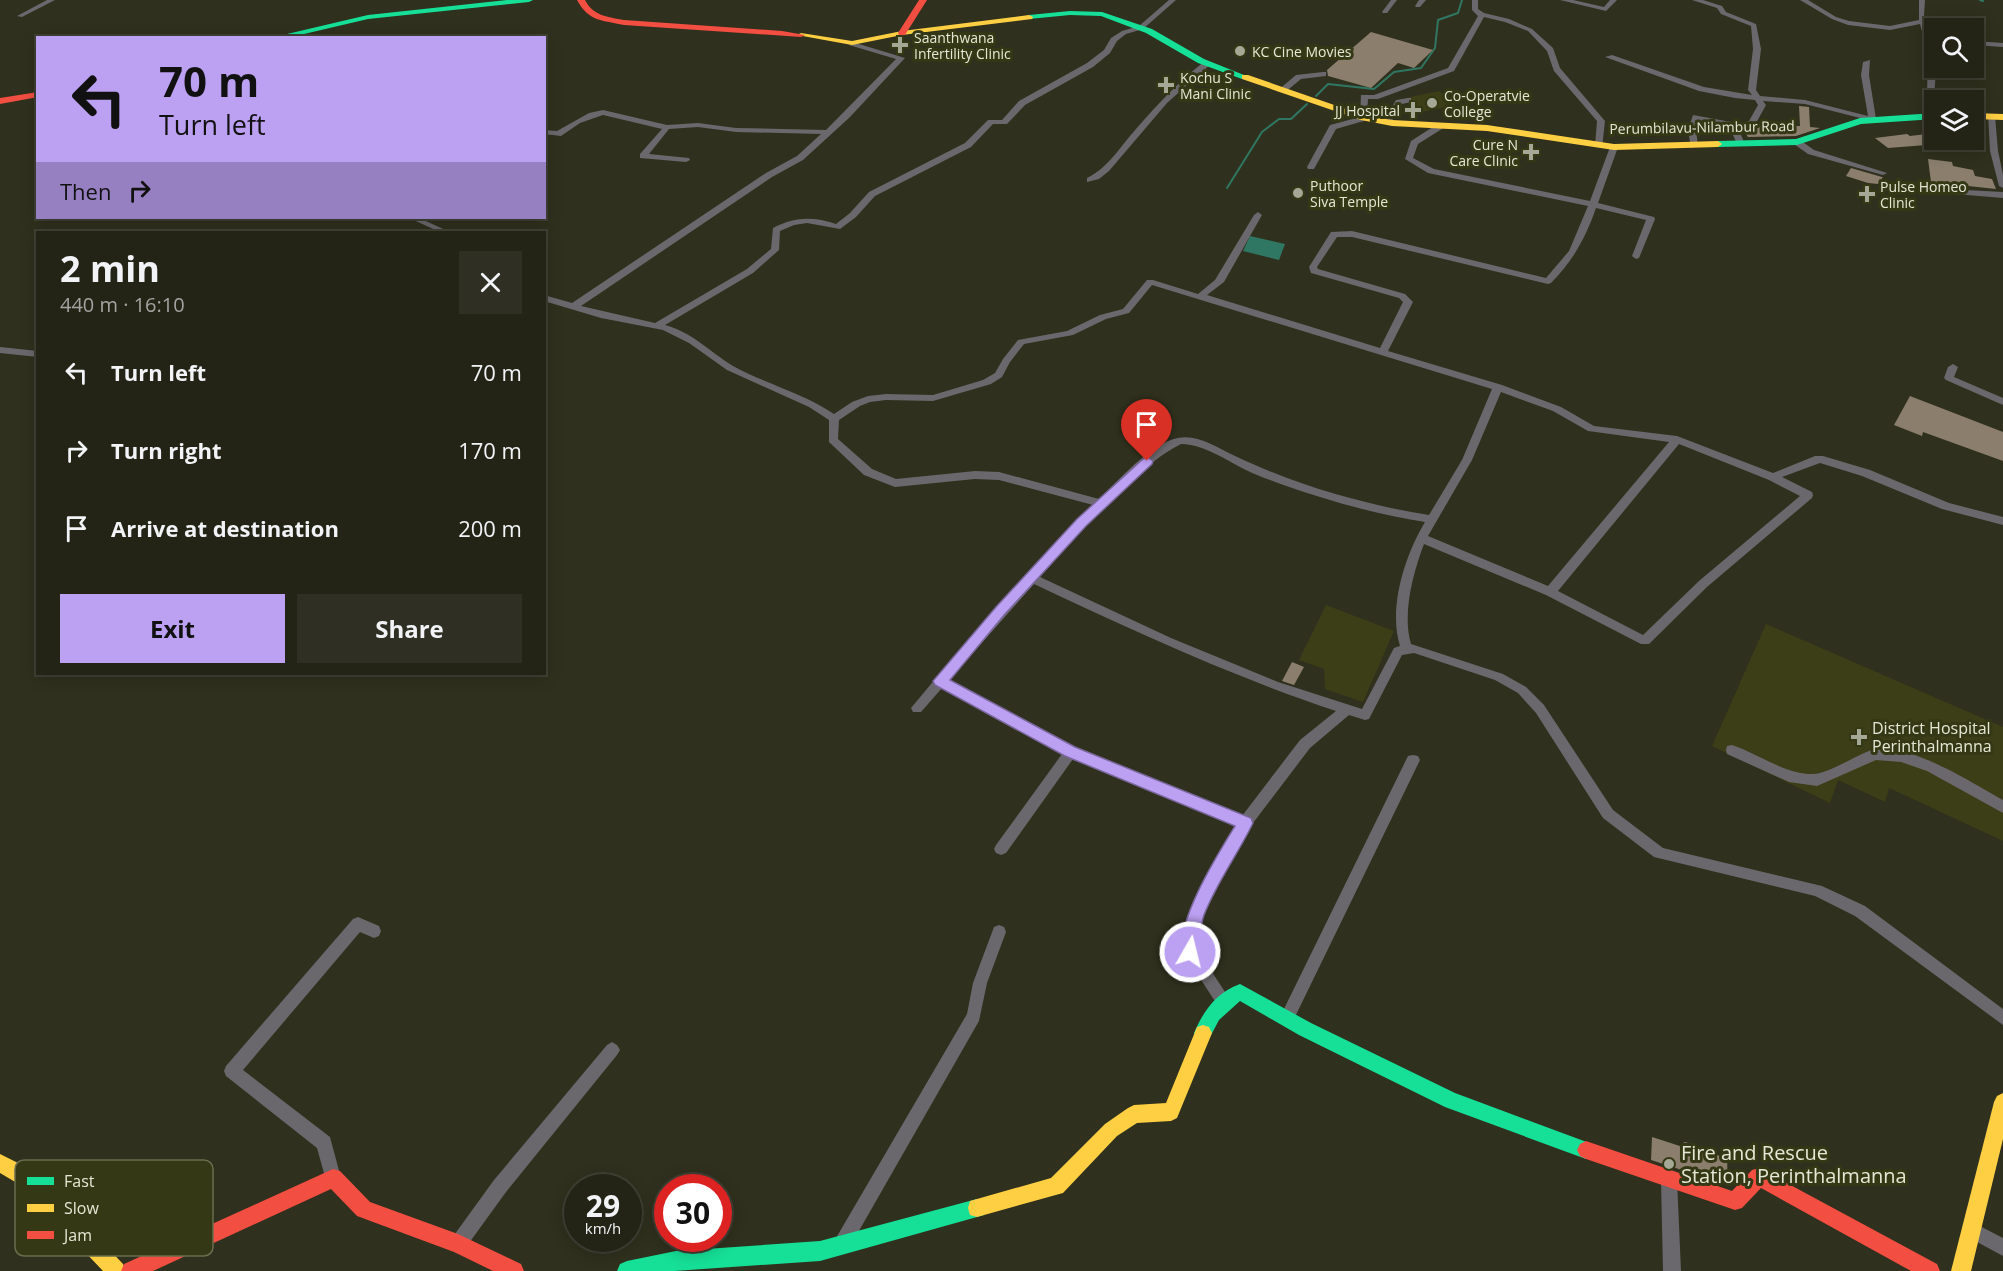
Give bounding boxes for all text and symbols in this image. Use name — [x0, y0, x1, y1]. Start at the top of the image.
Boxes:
map controls — [1924, 18, 1984, 150]
button: search — [1924, 18, 1984, 78]
place label: Saanthwana Infertility Clinic — [914, 28, 1011, 63]
marker: Saanthwana Infertility Clinic — [891, 36, 909, 54]
place label: KC Cine Movies — [1252, 42, 1352, 61]
marker: KC Cine Movies — [1233, 44, 1247, 58]
text: 70 m — [159, 52, 259, 109]
icon: left — [60, 60, 138, 138]
place label: Kochu S Mani Clinic — [1180, 68, 1251, 103]
marker: Kochu S Mani Clinic — [1157, 76, 1175, 94]
place label: Co-Operatvie College — [1444, 86, 1530, 121]
button: layers — [1924, 90, 1984, 150]
marker: Co-Operatvie College — [1425, 96, 1439, 110]
place label: JJ Hospital — [1333, 101, 1400, 120]
marker: JJ Hospital — [1404, 101, 1422, 119]
text: Turn left — [159, 106, 266, 143]
street label: Perumbilavu-Nilambur Road — [1609, 116, 1795, 138]
place label: Cure N Care Clinic — [1449, 135, 1518, 170]
marker: Cure N Care Clinic — [1522, 143, 1540, 161]
icon: right — [123, 174, 156, 207]
text: Then — [60, 176, 111, 206]
place label: Puthoor Siva Temple — [1310, 176, 1388, 211]
place label: Pulse Homeo Clinic — [1880, 177, 1967, 212]
marker: Pulse Homeo Clinic — [1858, 185, 1876, 203]
marker: Puthoor Siva Temple — [1291, 186, 1305, 200]
text: 2 min — [60, 244, 160, 293]
button: close — [459, 251, 522, 314]
text: 440 m · 16:10 — [60, 291, 185, 318]
icon: left — [60, 356, 93, 389]
text: Turn left — [111, 357, 206, 387]
text: 70 m — [471, 357, 522, 387]
pin — [1121, 399, 1172, 461]
icon: arrive — [1130, 408, 1163, 441]
icon: right — [60, 434, 93, 467]
text: Turn right — [111, 435, 222, 465]
text: 170 m — [458, 435, 522, 465]
icon: arrive — [60, 512, 93, 545]
text: Arrive at destination — [111, 513, 339, 543]
text: 200 m — [458, 513, 522, 543]
button: Exit — [60, 594, 285, 663]
button: Share — [297, 594, 522, 663]
place label: District Hospital Perinthalmanna — [1872, 717, 1992, 757]
marker: District Hospital Perinthalmanna — [1850, 728, 1868, 746]
position arrow — [1158, 920, 1222, 984]
place label: Fire and Rescue Station, Perinthalmanna — [1681, 1139, 1907, 1189]
marker: Fire and Rescue Station, Perinthalmanna — [1662, 1157, 1676, 1171]
legend — [15, 1160, 213, 1256]
text: Fast — [64, 1170, 95, 1192]
speed limit sign: 30 — [654, 1174, 732, 1252]
text: 29 — [586, 1185, 620, 1226]
text: Slow — [64, 1197, 99, 1219]
text: km/h — [585, 1218, 621, 1238]
text: Jam — [62, 1224, 92, 1246]

